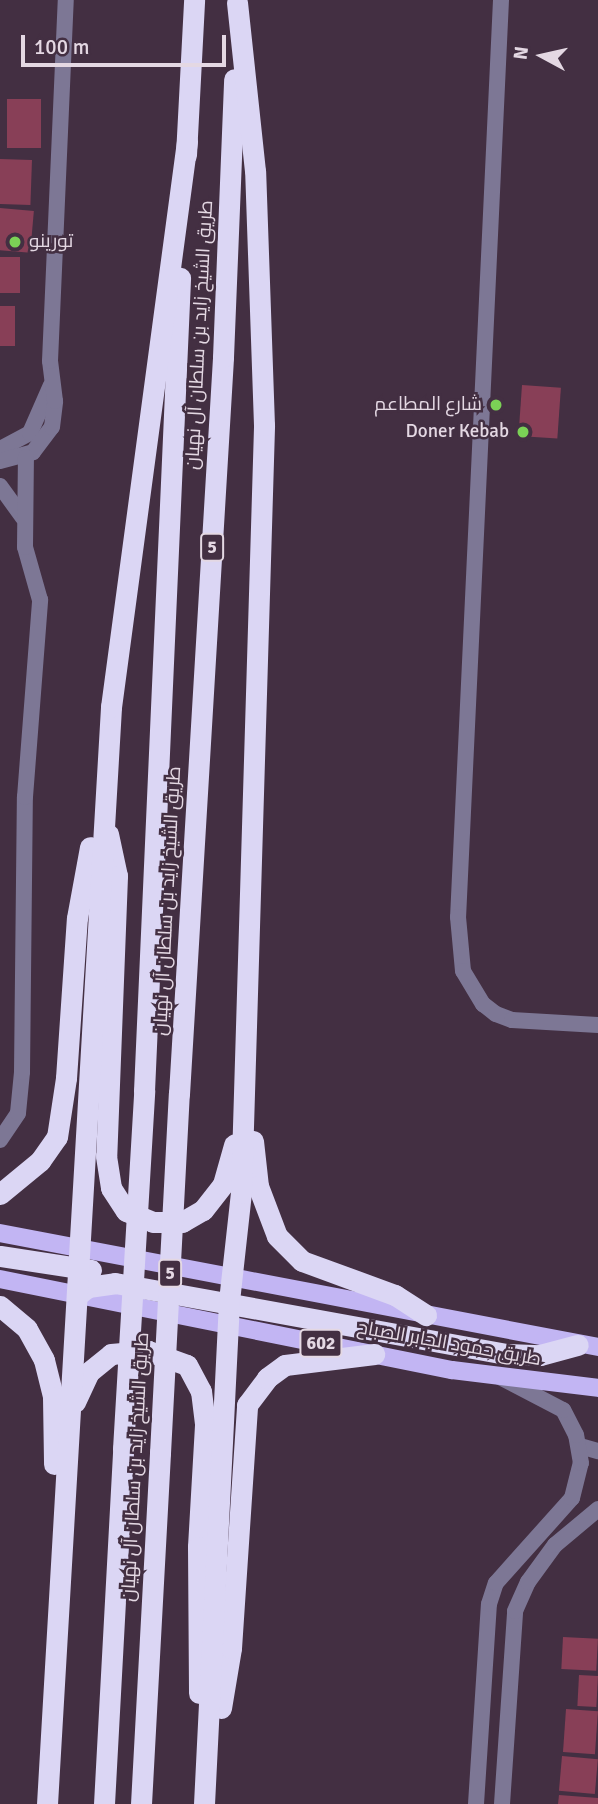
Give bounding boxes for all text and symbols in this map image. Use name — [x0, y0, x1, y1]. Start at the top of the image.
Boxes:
scale bar — [24, 21, 229, 65]
north arrow — [507, 21, 577, 91]
text: 100 m — [34, 34, 89, 60]
text: N — [508, 45, 534, 61]
street label: طريق الشيخ زايد بن سلطان آل نهيان — [182, 200, 218, 470]
place label: تورينو — [29, 231, 73, 253]
marker: تورينو — [7, 234, 23, 250]
place label: شارع المطاعم — [374, 394, 482, 416]
marker: شارع المطاعم — [488, 397, 504, 413]
place label: Doner Kebab — [406, 421, 509, 443]
marker: Doner Kebab — [515, 424, 531, 440]
road number: 5 — [200, 532, 224, 562]
street label: طريق الشيخ زايد بن سلطان آل نهيان — [150, 766, 186, 1036]
road number: 5 — [158, 1258, 182, 1288]
street label: طريق حمود الجابر الصباح — [355, 1317, 543, 1371]
road number: 602 — [298, 1328, 344, 1358]
street label: طريق الشيخ زايد بن سلطان آل نهيان — [118, 1332, 154, 1602]

